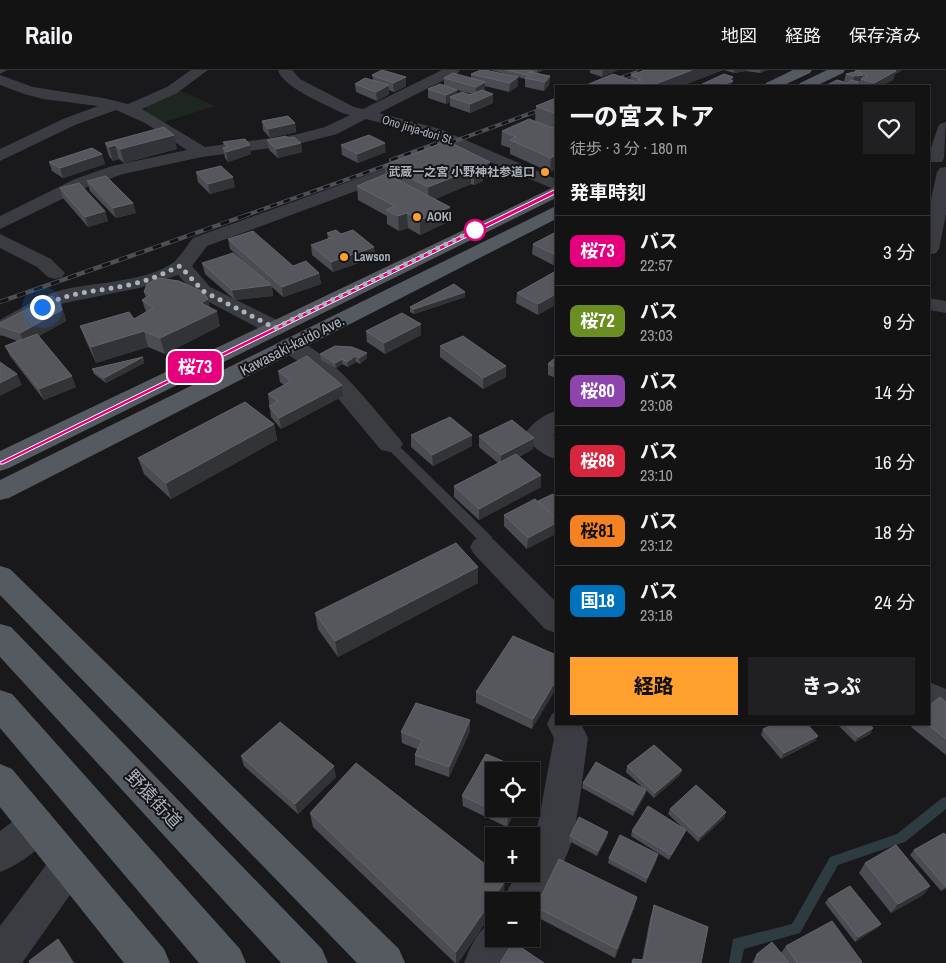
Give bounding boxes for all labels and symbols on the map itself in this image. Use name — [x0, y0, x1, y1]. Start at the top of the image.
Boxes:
street label: Ono jinja-dori St. — [380, 111, 456, 149]
place label: 武蔵一之宮 小野神社参道口 — [388, 164, 535, 180]
marker: 武蔵一之宮 小野神社参道口 — [539, 166, 551, 178]
place label: AOKI — [427, 209, 452, 225]
marker: AOKI — [411, 211, 423, 223]
unlabelled marker — [464, 219, 486, 241]
place label: Lawson — [354, 249, 391, 265]
marker: Lawson — [338, 251, 350, 263]
your location — [30, 295, 55, 320]
street label: Kawasaki-kaido Ave. — [236, 310, 348, 380]
line badge: 桜73 — [166, 351, 224, 383]
street label: 野猿街道 — [120, 764, 188, 834]

